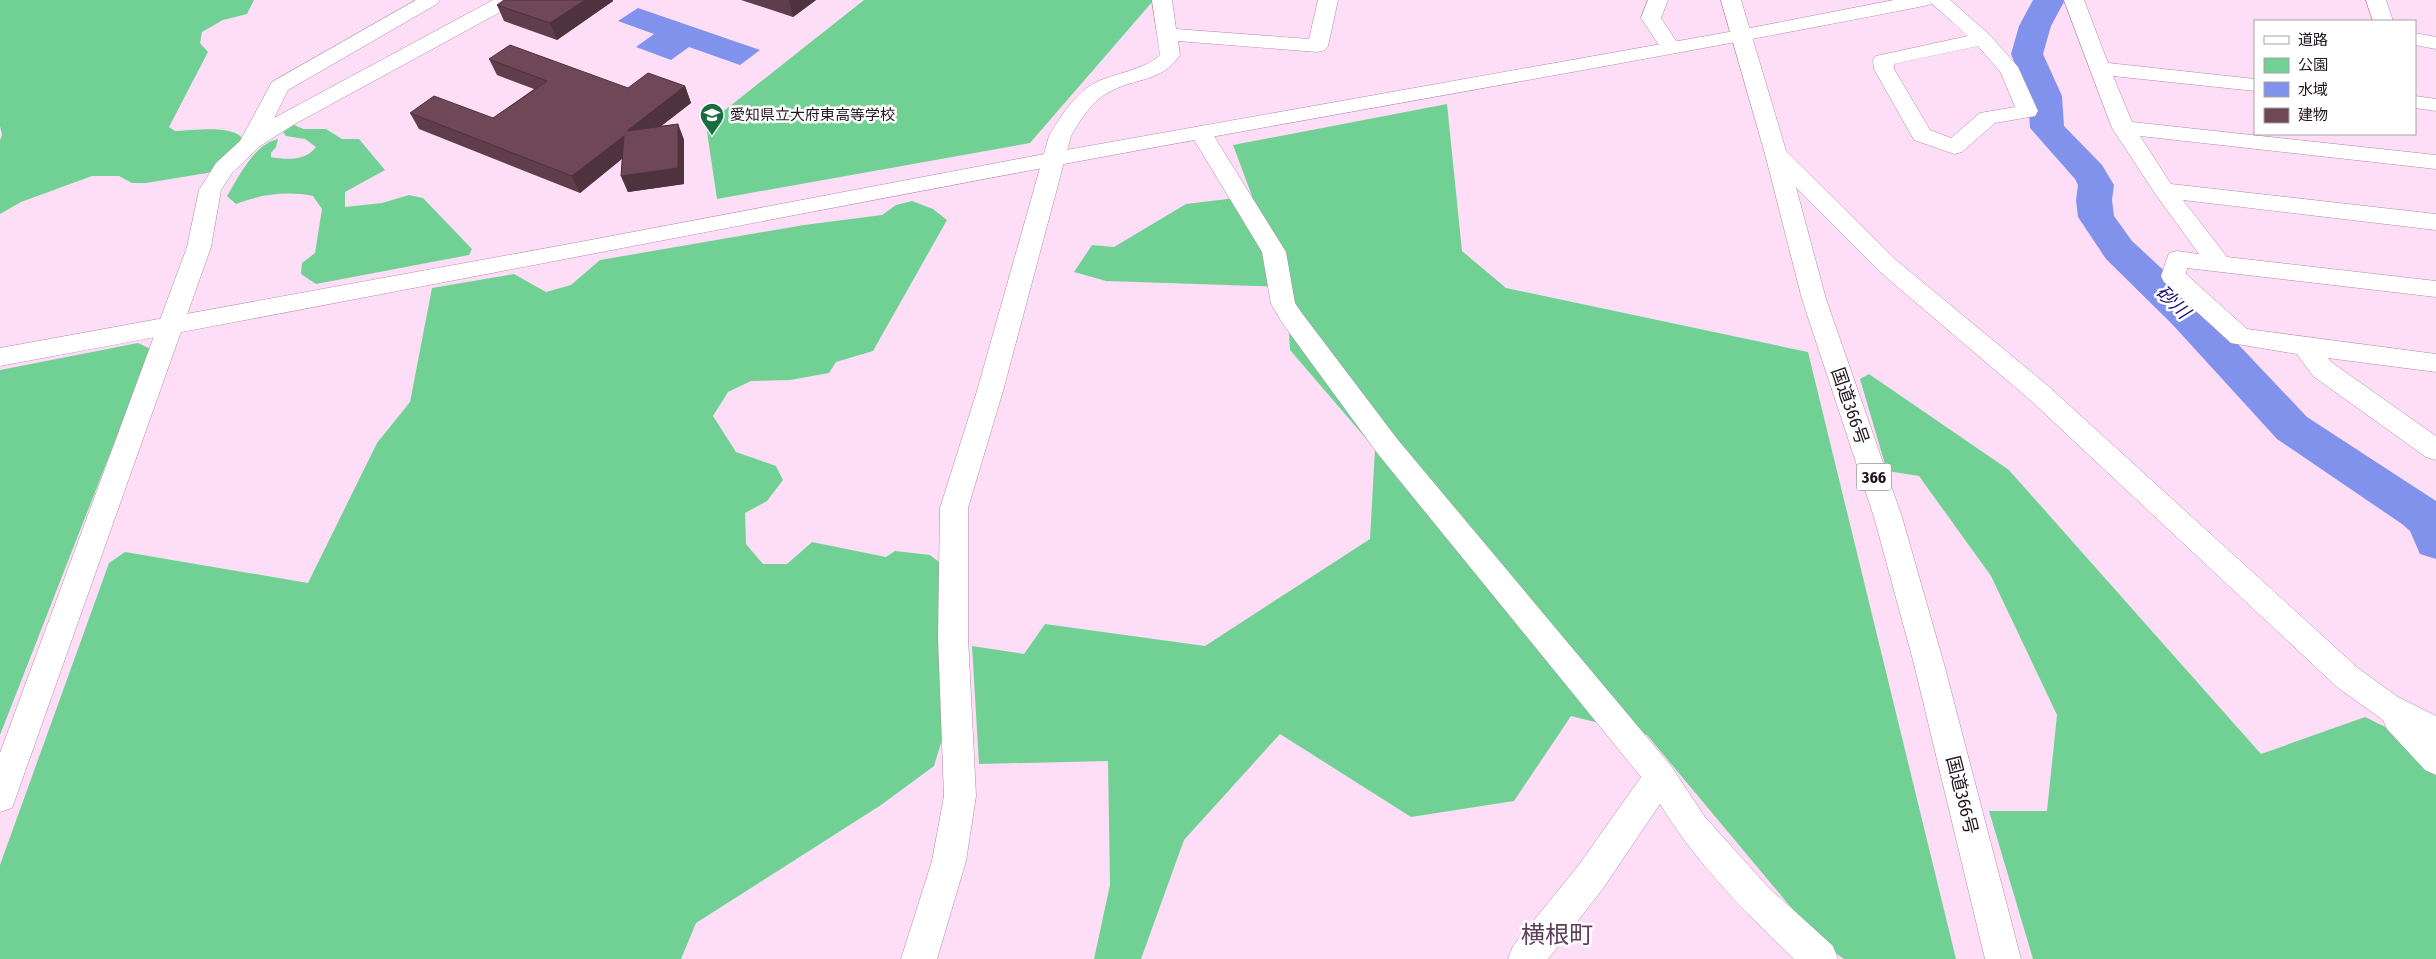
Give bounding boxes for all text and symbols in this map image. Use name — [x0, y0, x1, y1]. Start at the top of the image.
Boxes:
legend — [2254, 20, 2416, 135]
text: 道路 — [2298, 31, 2328, 49]
text: 公園 — [2298, 56, 2328, 74]
text: 水域 — [2298, 81, 2328, 99]
school or university icon: 愛知県立大府東高等学校 — [699, 102, 725, 136]
place label: 愛知県立大府東高等学校 — [730, 106, 895, 124]
text: 建物 — [2298, 106, 2328, 124]
water label: 砂川 — [2151, 281, 2196, 325]
street label: 国道366号 — [1827, 365, 1873, 447]
road number: 366 — [1856, 464, 1892, 491]
street label: 国道366号 — [1942, 754, 1982, 836]
district label: 横根町 — [1521, 921, 1593, 949]

